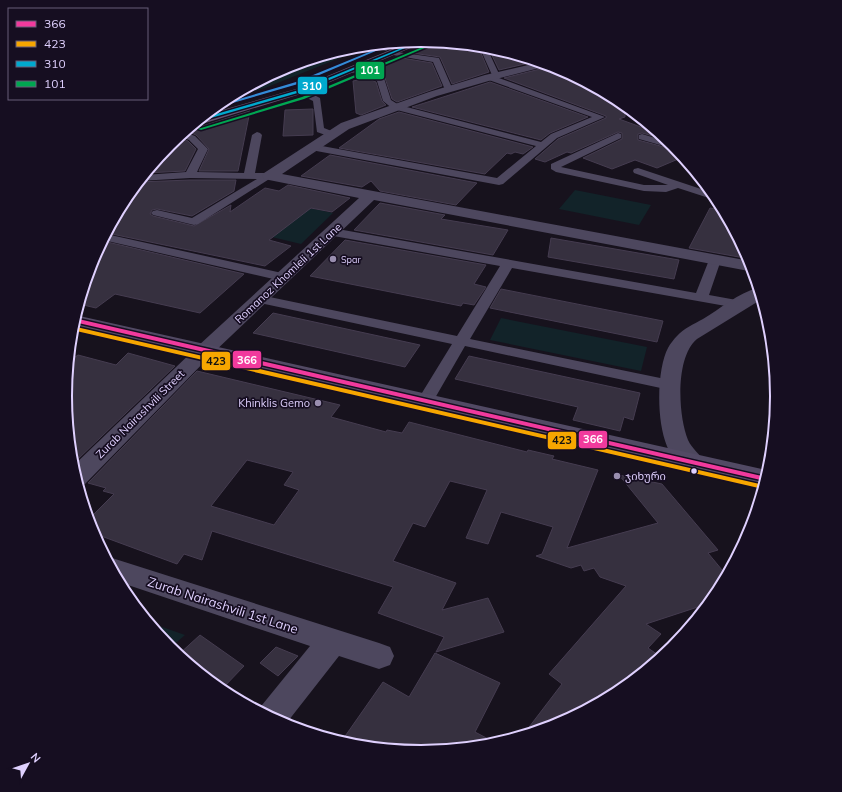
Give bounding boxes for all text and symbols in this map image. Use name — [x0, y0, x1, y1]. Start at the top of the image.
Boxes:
legend — [8, 8, 148, 100]
text: 366 — [44, 16, 66, 31]
text: 423 — [44, 36, 66, 51]
text: 310 — [44, 56, 66, 71]
line badge: 101 — [355, 61, 385, 80]
text: 101 — [360, 63, 380, 77]
text: 101 — [44, 76, 66, 91]
line badge: 310 — [297, 76, 328, 95]
text: 310 — [302, 79, 322, 93]
street label: Romanoz Khomleli 1st Lane — [232, 220, 344, 326]
marker: Spar — [328, 254, 338, 264]
place label: Spar — [341, 254, 361, 265]
line badge: 366 — [232, 350, 262, 369]
line badge: 423 — [201, 351, 231, 371]
text: 366 — [237, 353, 257, 367]
text: 423 — [206, 354, 226, 368]
street label: Zurab Nairashvili Street — [93, 367, 187, 461]
place label: Khinklis Gemo — [238, 396, 310, 410]
marker: Khinklis Gemo — [313, 398, 323, 408]
line badge: 366 — [578, 430, 608, 449]
line badge: 423 — [547, 431, 577, 450]
text: 366 — [583, 432, 603, 446]
text: 423 — [552, 433, 572, 447]
unlabelled marker — [689, 466, 699, 476]
place label: ჯიხური — [625, 469, 666, 483]
marker: ჯიხური — [612, 471, 622, 481]
street label: Zurab Nairashvili 1st Lane — [146, 573, 300, 637]
north arrow — [8, 744, 48, 784]
text: N — [28, 750, 44, 765]

